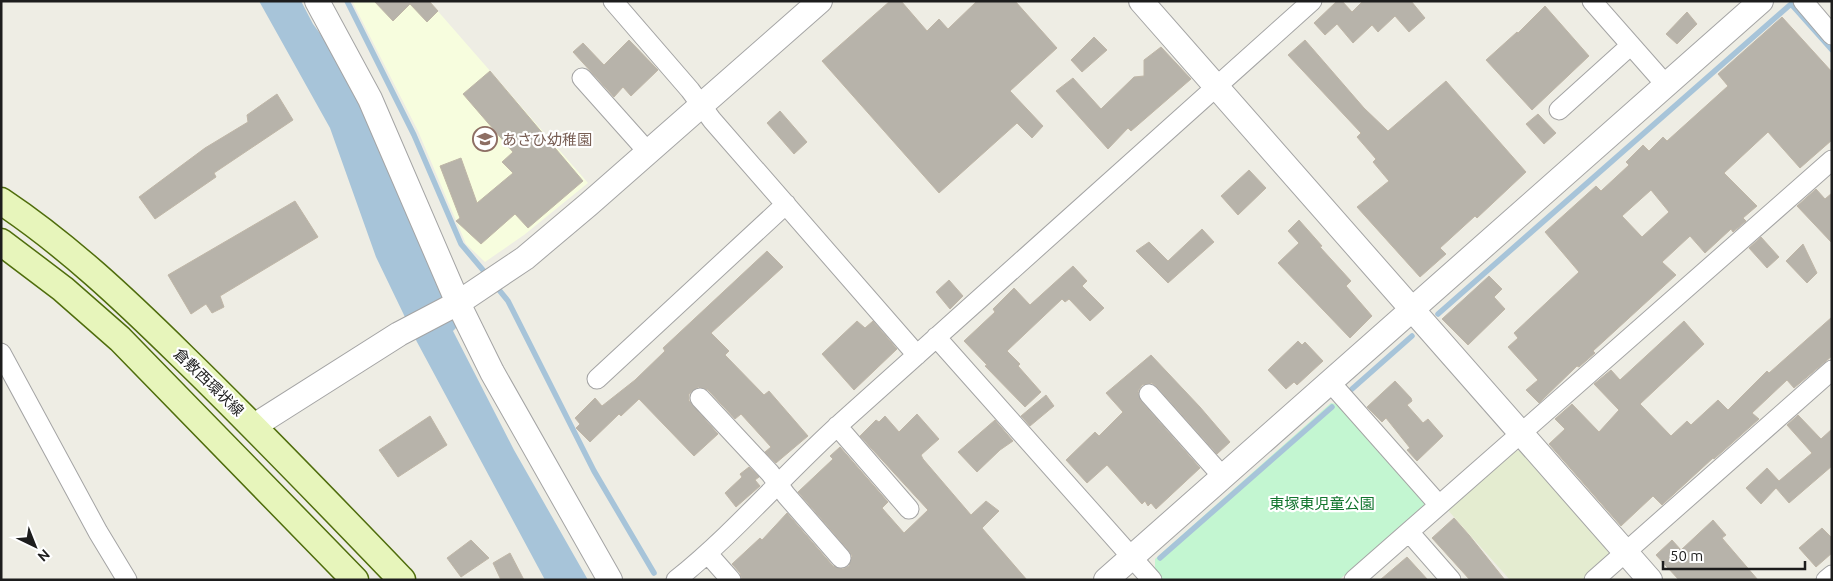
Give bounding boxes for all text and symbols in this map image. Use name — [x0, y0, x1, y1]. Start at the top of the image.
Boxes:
school or university icon: あさひ幼稚園 — [472, 126, 498, 152]
place label: あさひ幼稚園 — [502, 131, 592, 148]
street label: 倉敷西環状線 — [171, 345, 247, 419]
park label: 東塚東児童公園 — [1269, 495, 1375, 512]
north arrow — [10, 521, 60, 571]
scale bar — [1663, 538, 1806, 570]
text: N — [35, 546, 53, 565]
text: 50 m — [1670, 547, 1703, 564]

